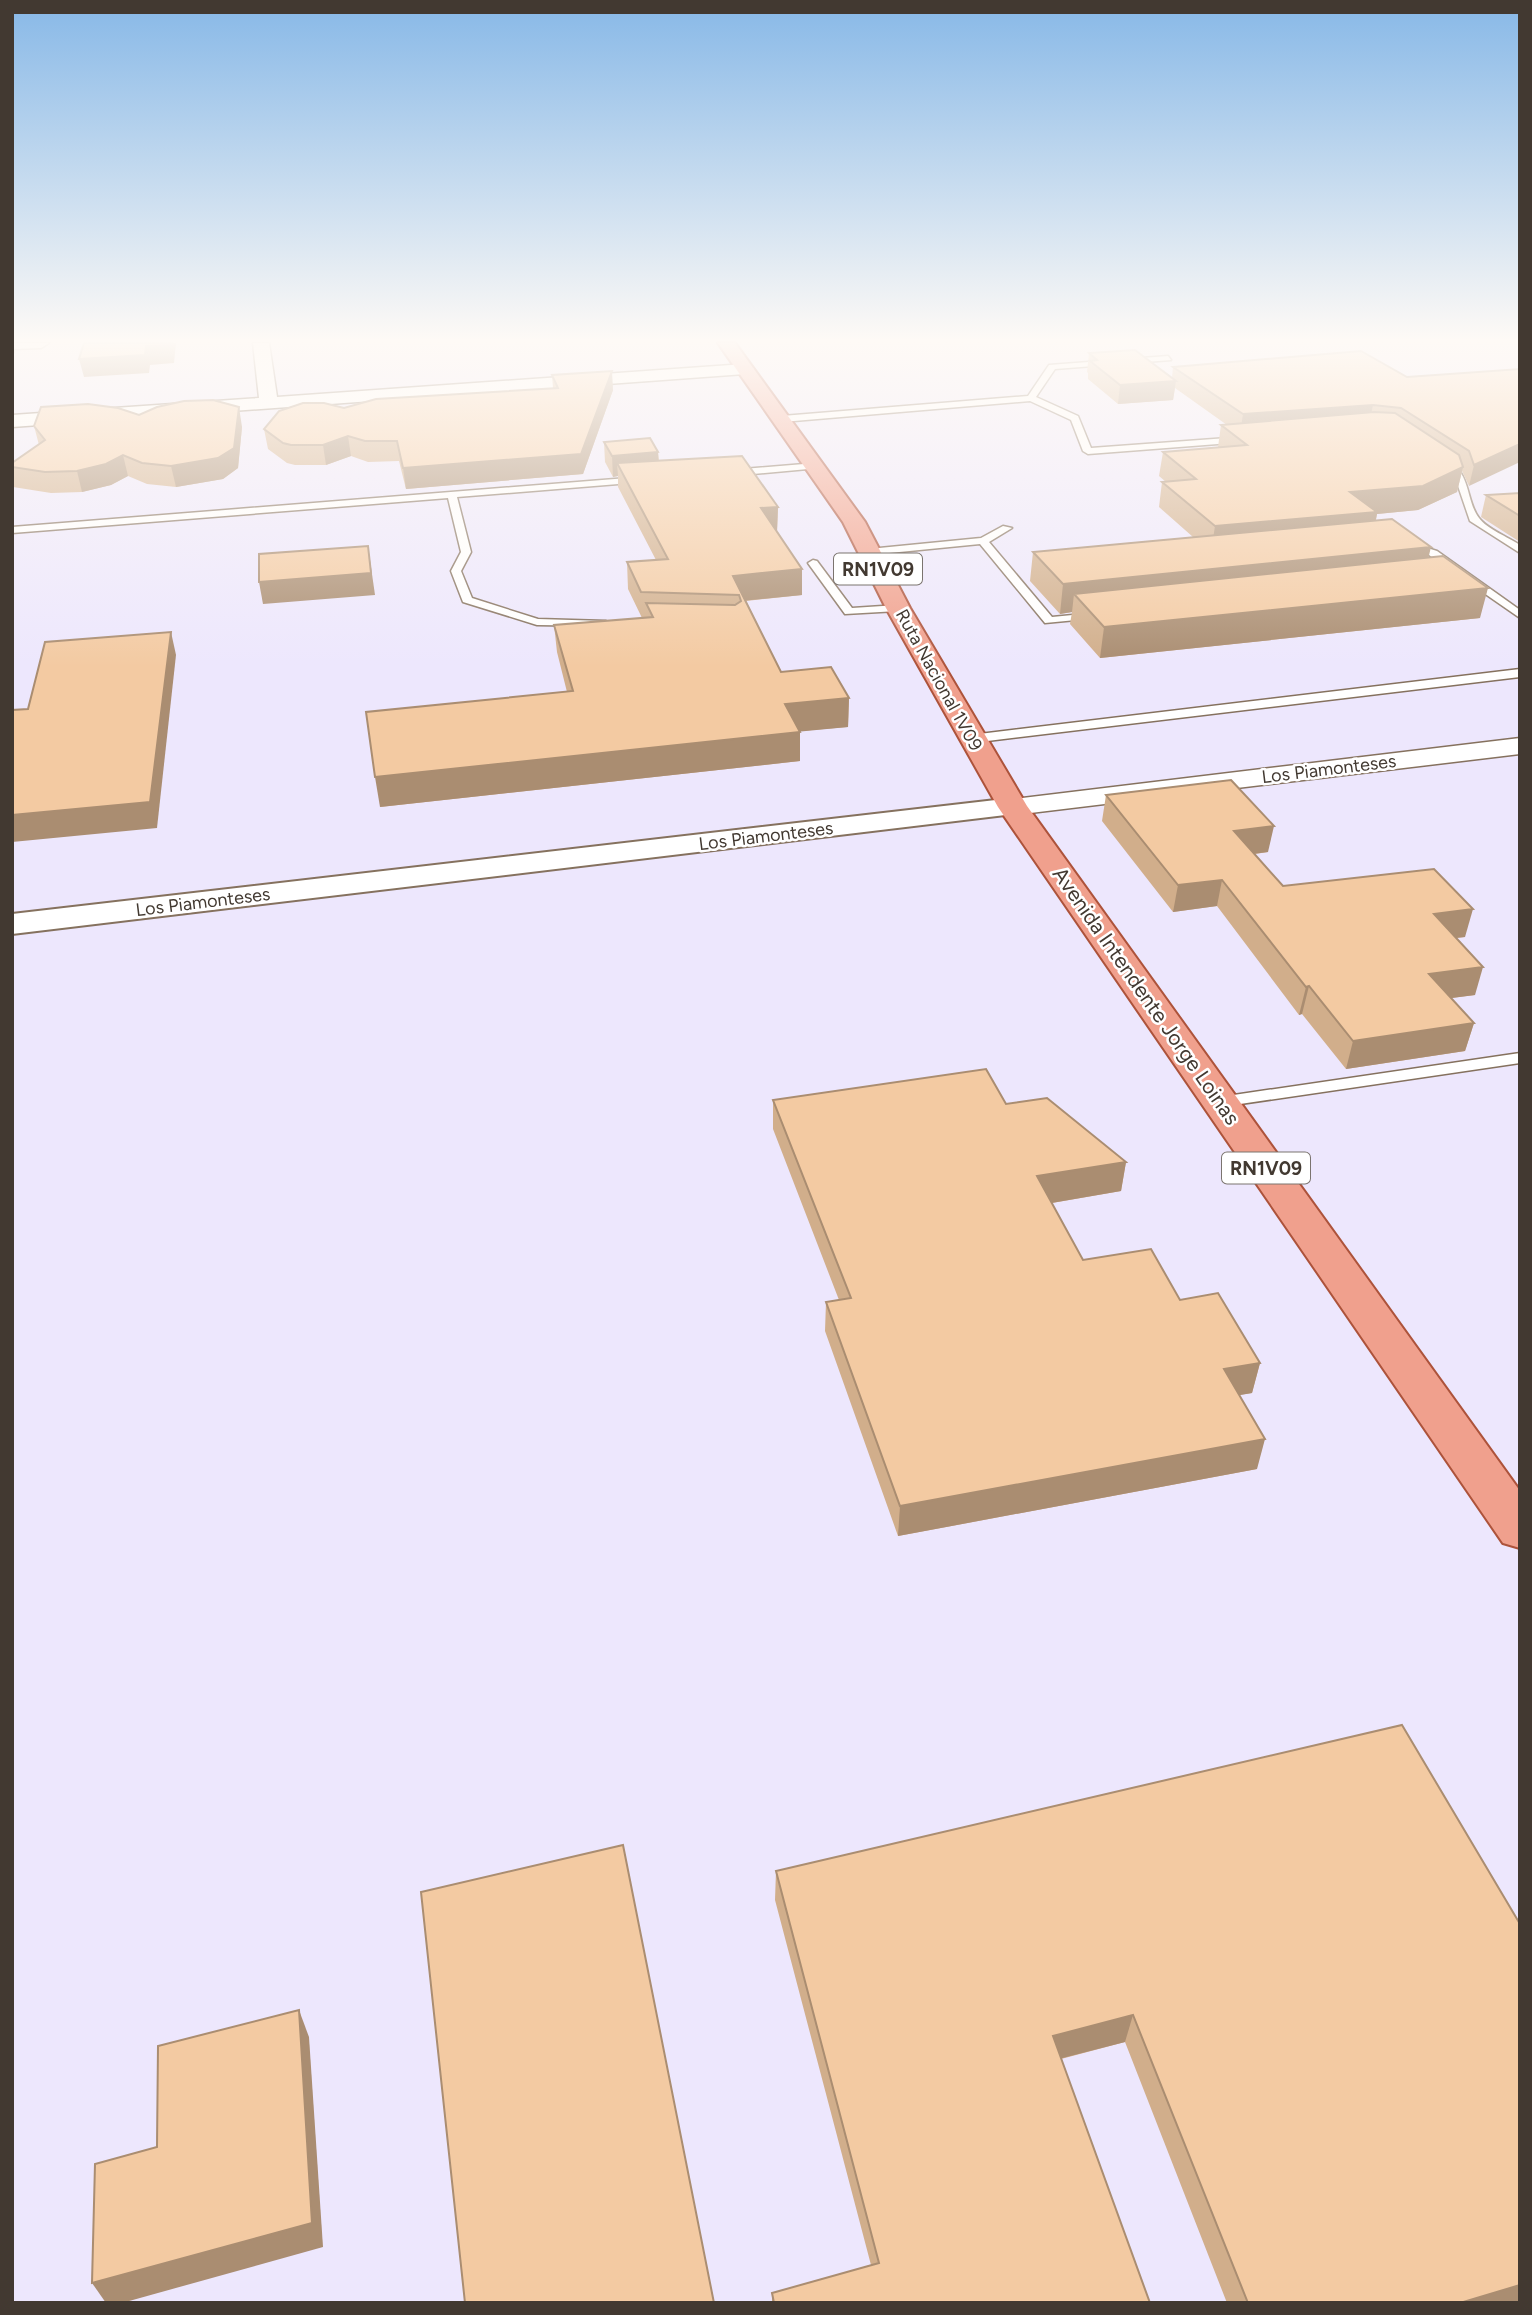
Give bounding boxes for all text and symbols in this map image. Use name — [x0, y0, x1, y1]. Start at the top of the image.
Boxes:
road number: RN1V09 — [834, 554, 922, 584]
street label: Ruta Nacional 1V09 — [891, 605, 987, 755]
street label: Los Piamonteses — [1260, 750, 1398, 788]
street label: Los Piamonteses — [697, 817, 835, 855]
street label: Avenida Intendente Jorge Loinas — [1048, 862, 1245, 1129]
street label: Los Piamonteses — [134, 883, 272, 921]
road number: RN1V09 — [1222, 1152, 1310, 1184]

